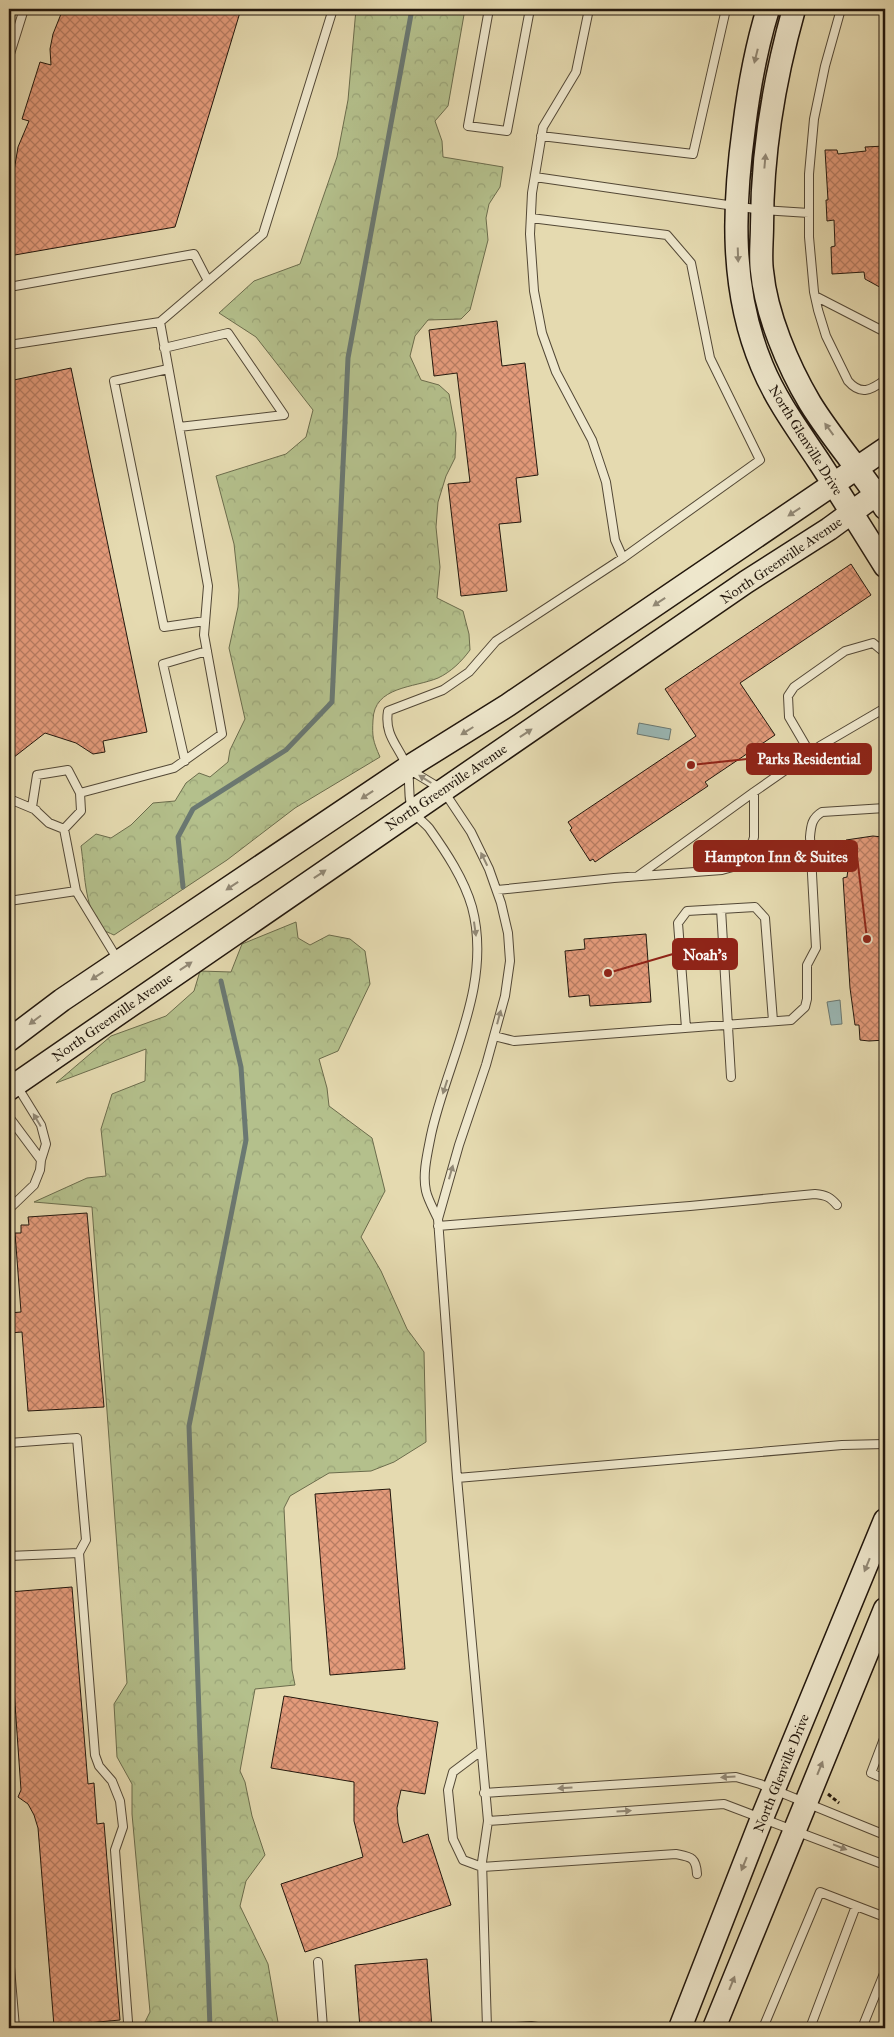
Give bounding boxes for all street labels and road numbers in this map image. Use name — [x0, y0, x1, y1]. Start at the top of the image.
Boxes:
street label: North Glenville Drive — [765, 382, 846, 498]
street label: North Greenville Avenue — [717, 513, 846, 607]
street label: North Greenville Avenue — [382, 740, 511, 834]
street label: North Greenville Avenue — [49, 969, 176, 1065]
street label: North Glenville Drive — [750, 1711, 813, 1835]

